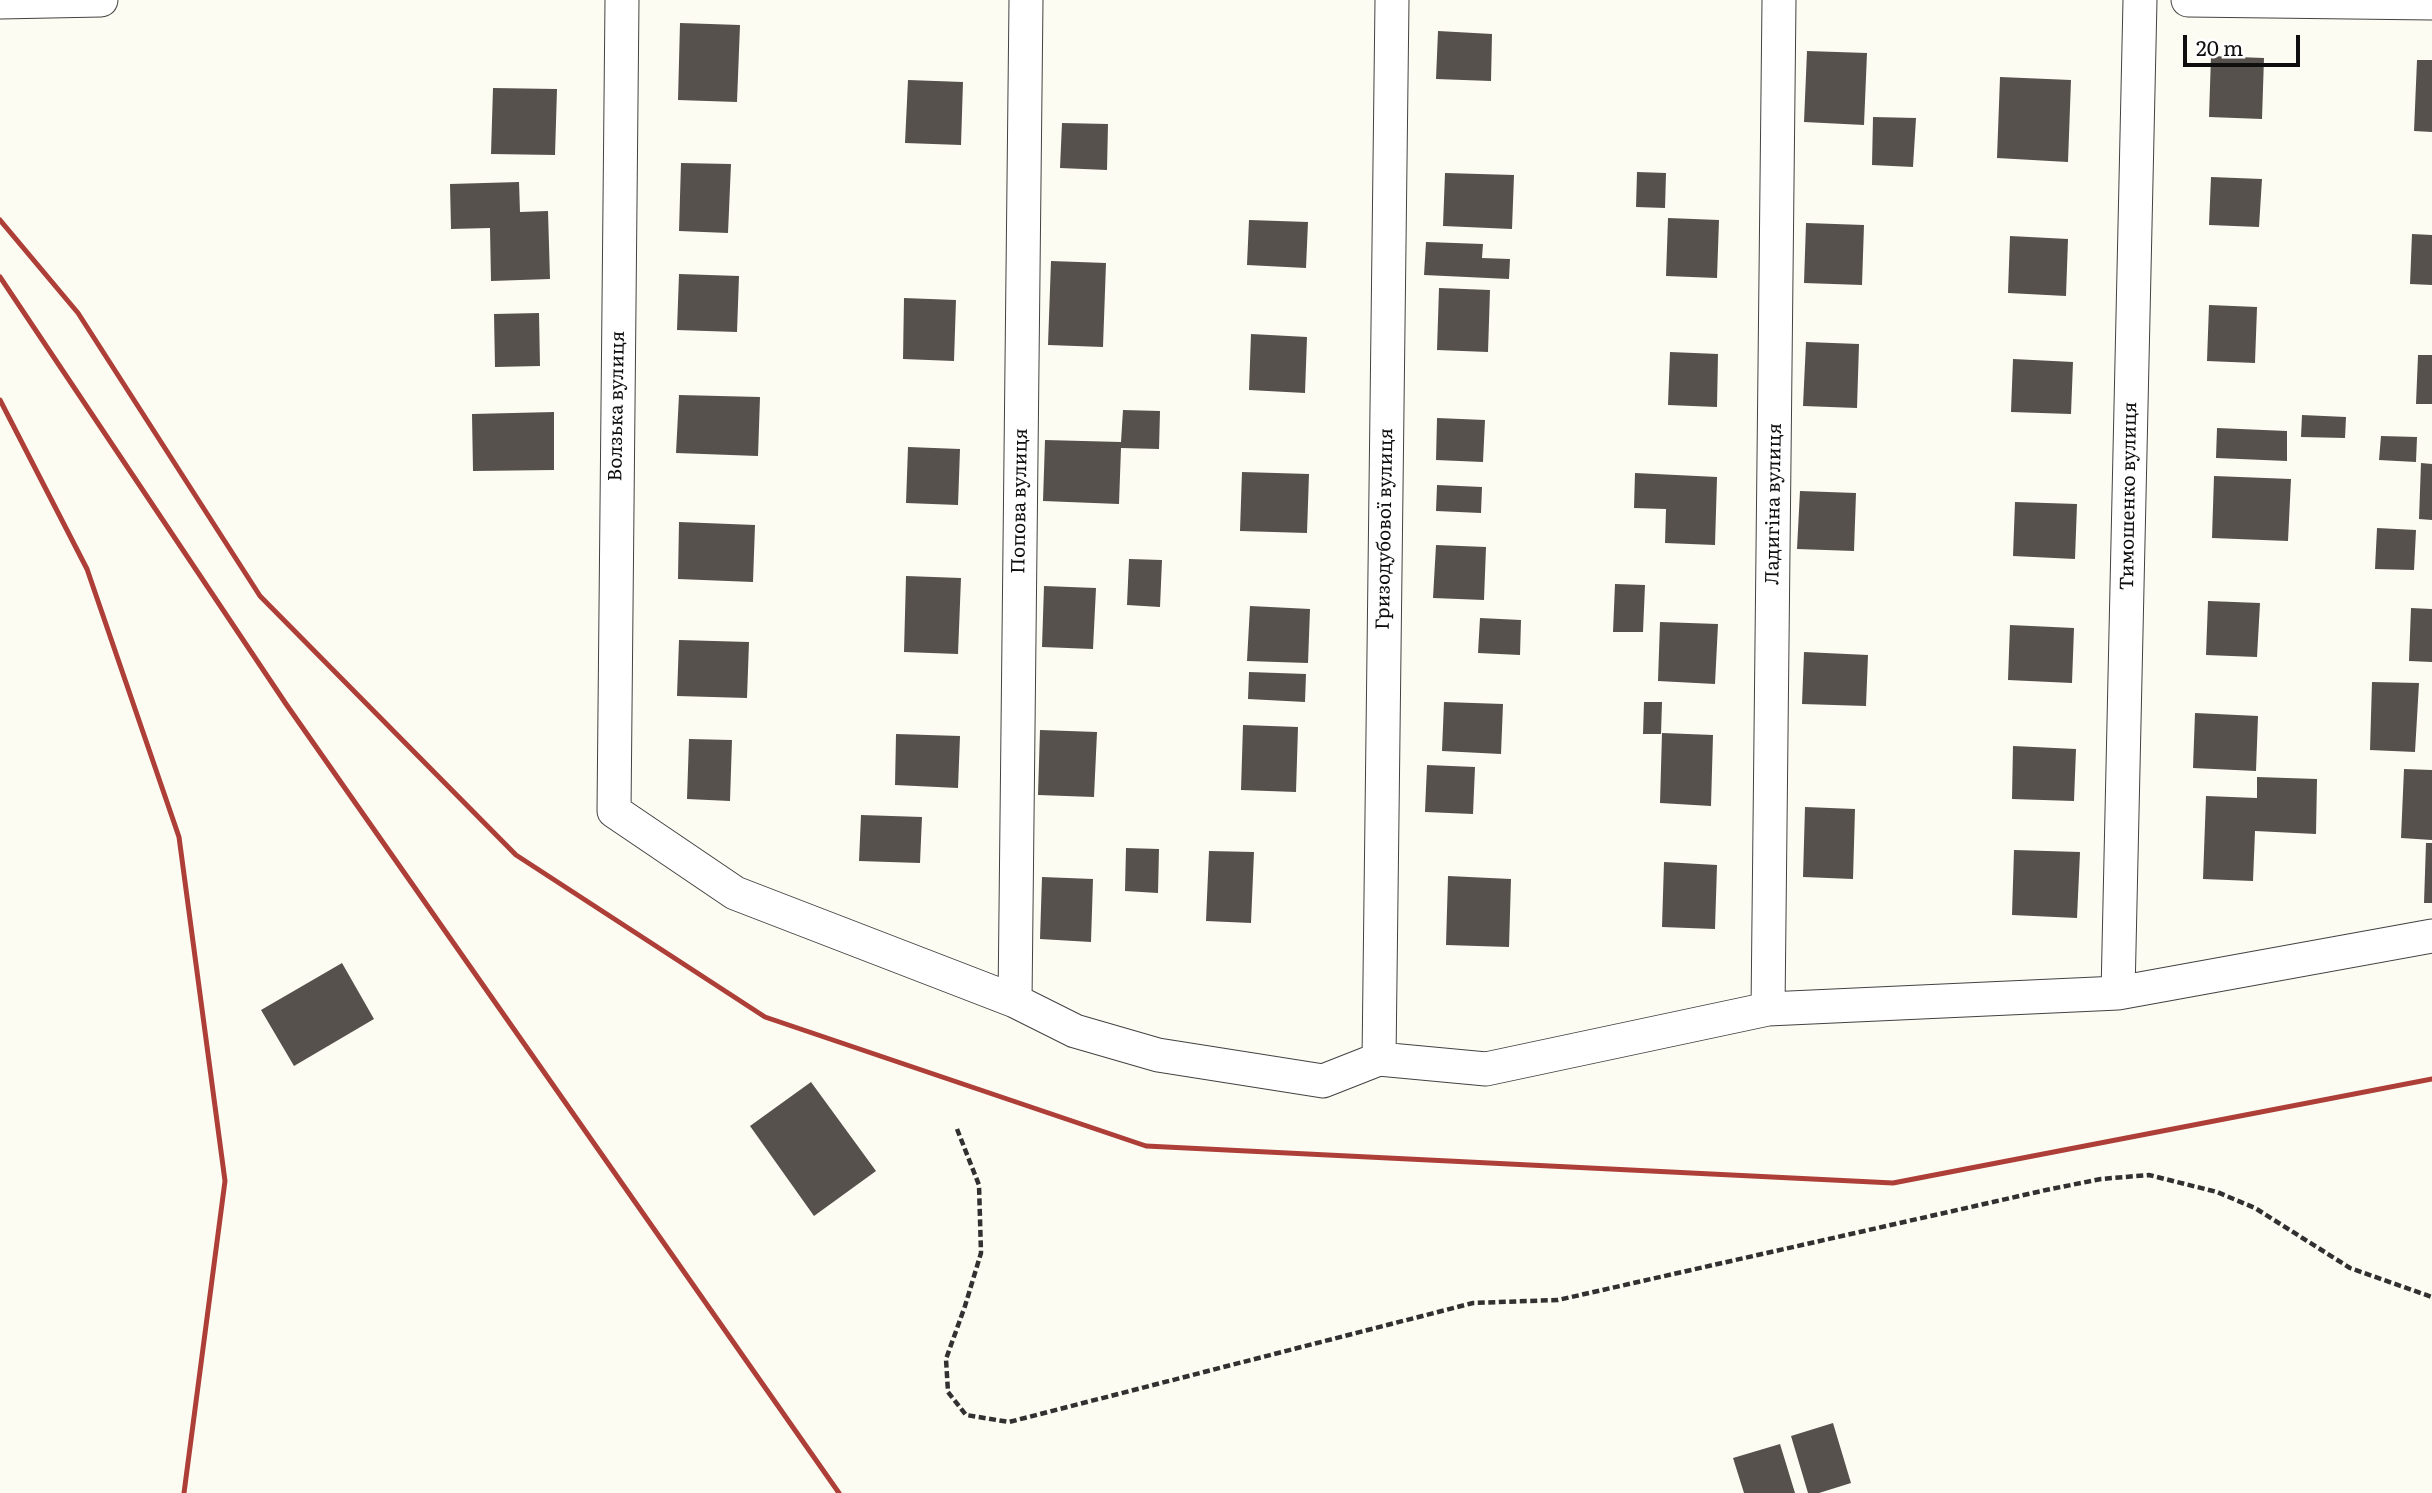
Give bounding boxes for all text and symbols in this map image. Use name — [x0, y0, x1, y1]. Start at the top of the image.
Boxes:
scale bar — [2187, 21, 2304, 65]
text: 20 m — [2196, 31, 2243, 62]
street label: Волзька вулиця — [604, 331, 630, 481]
street label: Тимошенко вулиця — [2116, 401, 2142, 591]
street label: Ладигіна вулиця — [1761, 423, 1787, 585]
street label: Попова вулиця — [1007, 428, 1033, 574]
street label: Гризодубової вулиця — [1372, 428, 1398, 630]

